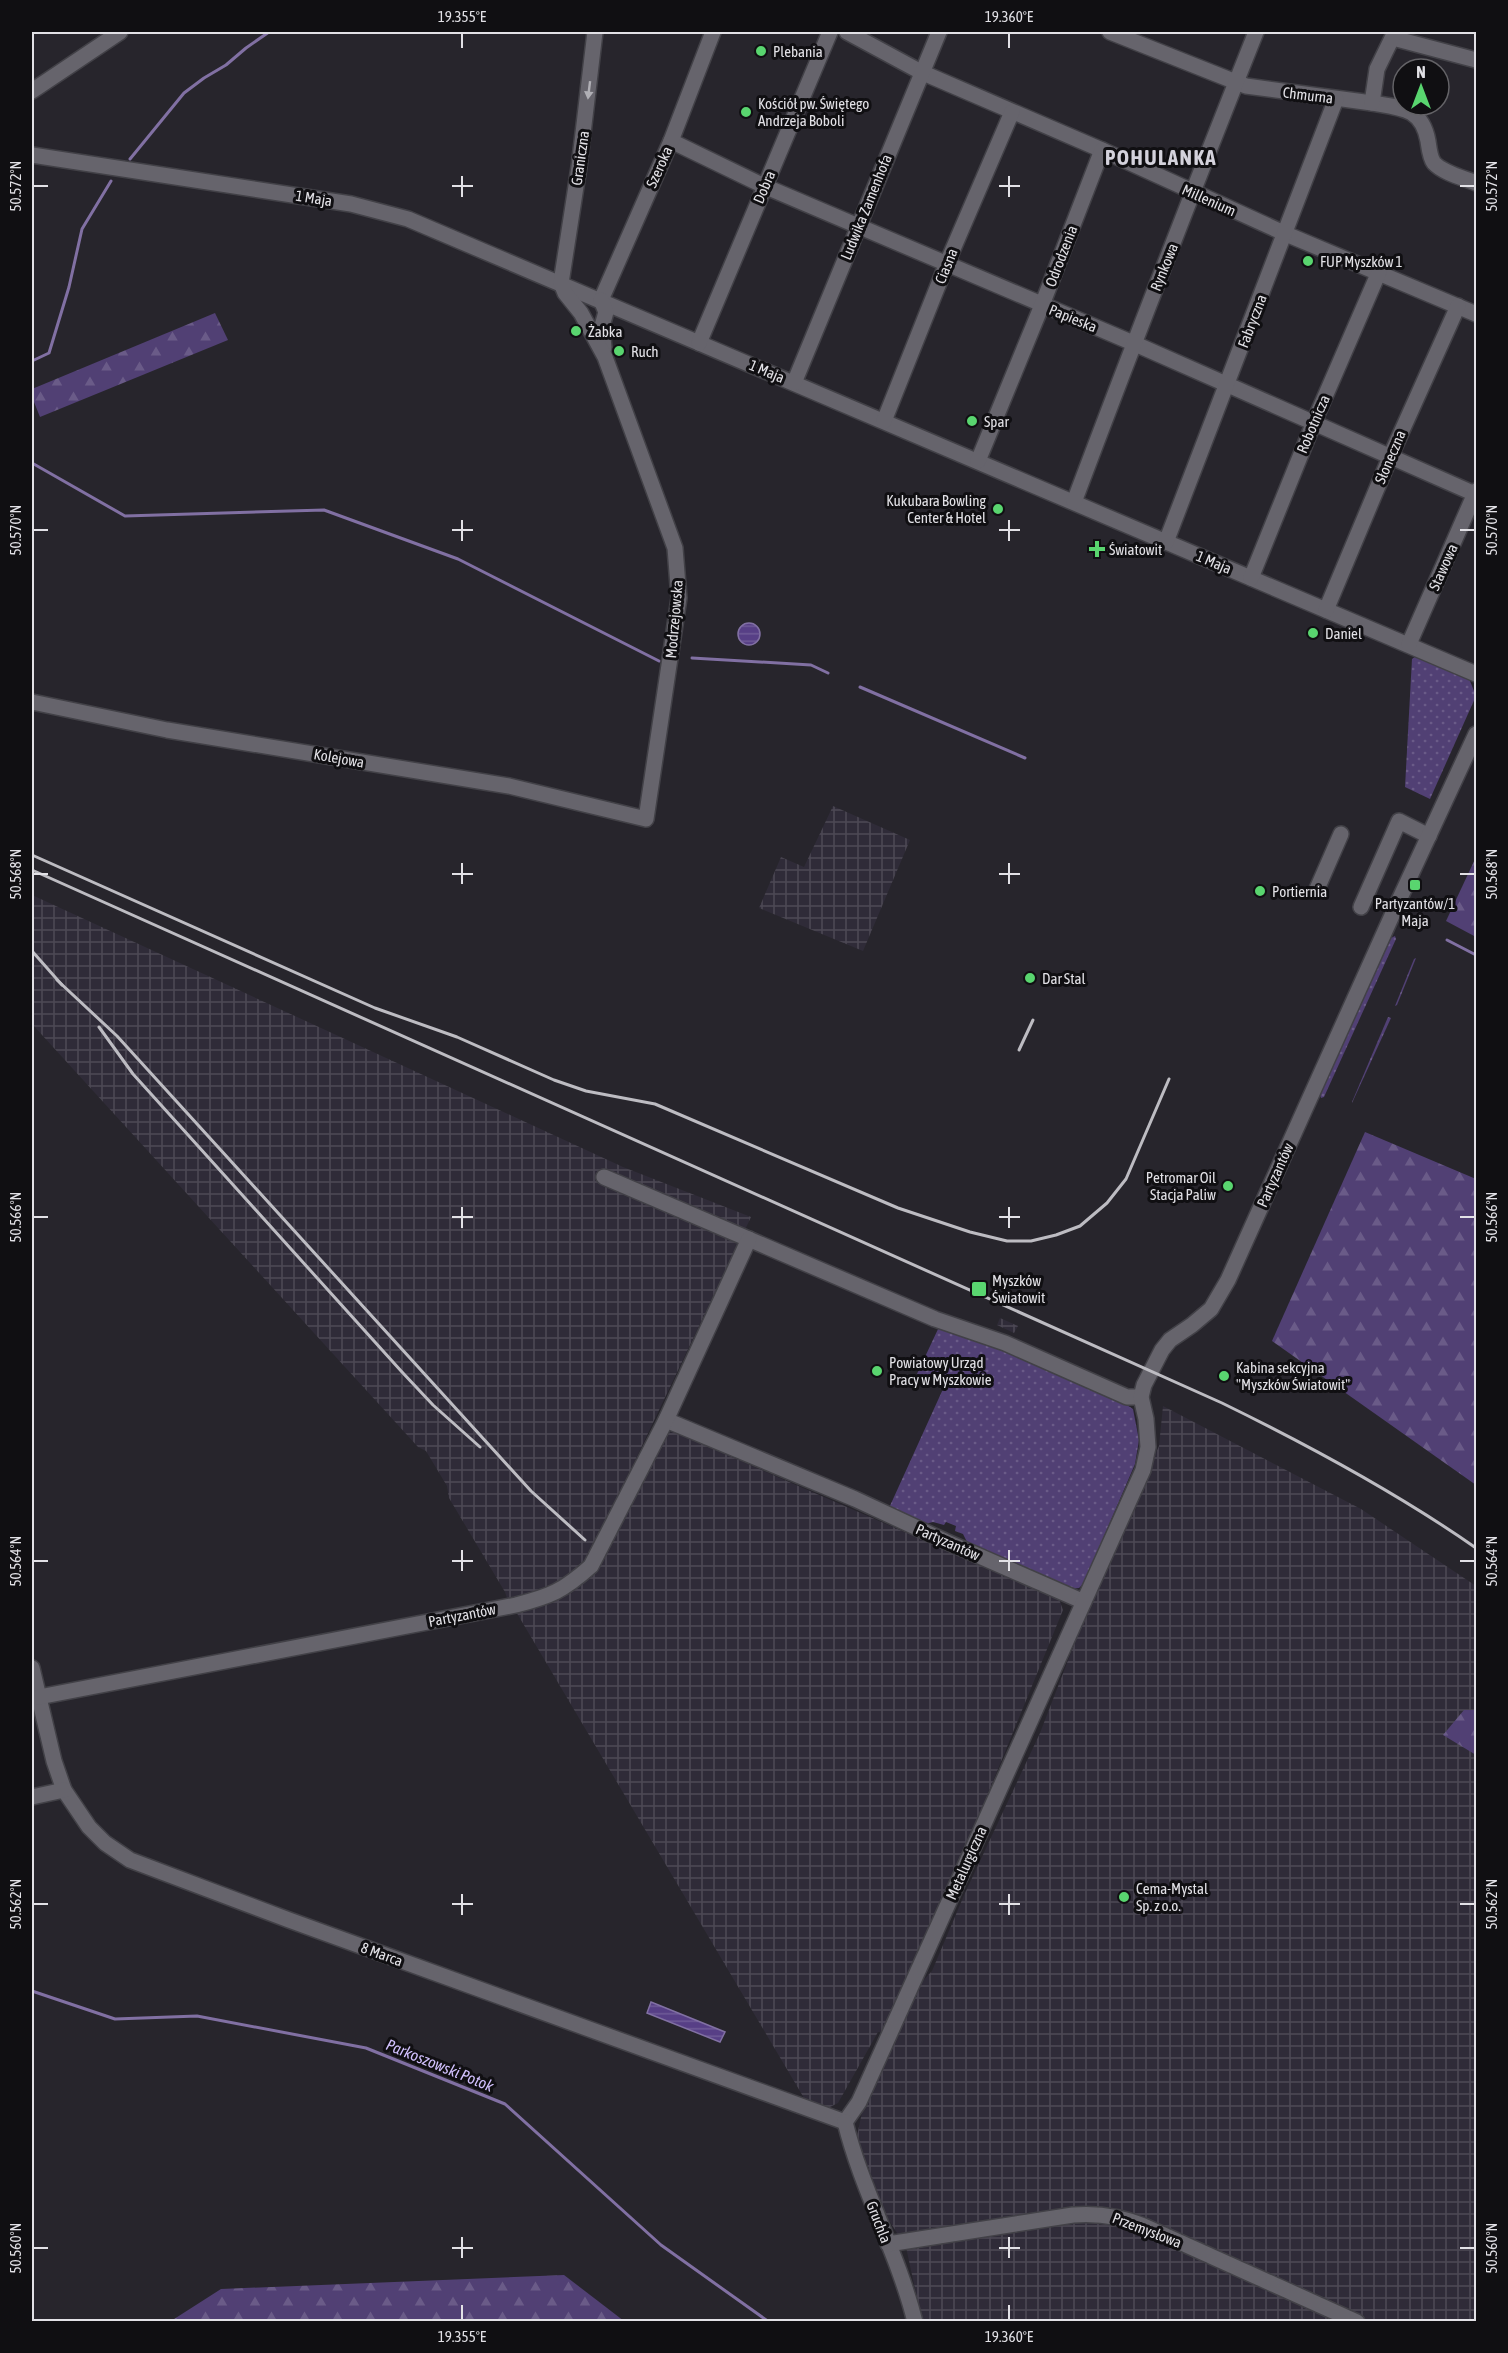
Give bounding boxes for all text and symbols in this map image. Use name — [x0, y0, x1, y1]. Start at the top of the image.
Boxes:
text: 19.355°E — [438, 8, 487, 25]
text: 19.360°E — [985, 8, 1034, 25]
place label: Plebania — [773, 43, 823, 60]
marker: Plebania — [754, 44, 768, 58]
north arrow — [1391, 57, 1451, 117]
text: N — [1416, 63, 1426, 81]
one-way arrow — [584, 80, 594, 99]
street label: Chmurna — [1282, 83, 1334, 107]
place label: Kościół pw. Świętego Andrzeja Boboli — [758, 95, 869, 129]
marker: Kościół pw. Świętego Andrzeja Boboli — [739, 105, 753, 119]
street label: Graniczna — [568, 130, 592, 186]
street label: Szeroka — [642, 144, 676, 190]
district label: POHULANKA — [1105, 145, 1217, 169]
street label: Ludwika Zamenhofa — [837, 152, 895, 262]
text: 50.572°N — [7, 161, 24, 211]
text: 50.572°N — [1483, 161, 1500, 211]
street label: Dobra — [750, 168, 778, 206]
street label: Millenium — [1180, 181, 1238, 219]
street label: 1 Maja — [295, 187, 333, 209]
street label: Odrodzenia — [1042, 223, 1080, 289]
street label: Rynkowa — [1147, 241, 1181, 293]
street label: Ciasna — [931, 246, 961, 286]
place label: FUP Myszków 1 — [1320, 253, 1403, 270]
marker: FUP Myszków 1 — [1301, 254, 1315, 268]
street label: Fabryczna — [1234, 292, 1270, 350]
street label: Papieska — [1047, 301, 1100, 335]
place label: Żabka — [588, 323, 622, 340]
marker: Żabka — [569, 324, 583, 338]
place label: Ruch — [631, 343, 659, 360]
marker: Ruch — [612, 344, 626, 358]
street label: 1 Maja — [747, 356, 787, 386]
street label: Robotnicza — [1293, 392, 1333, 456]
place label: Spar — [984, 413, 1009, 430]
marker: Spar — [965, 414, 979, 428]
street label: Słoneczna — [1371, 428, 1409, 486]
place label: Kukubara Bowling Center & Hotel — [886, 492, 987, 526]
marker: Kukubara Bowling Center & Hotel — [991, 502, 1005, 516]
text: 50.570°N — [7, 505, 24, 555]
text: 50.570°N — [1483, 505, 1500, 555]
place label: Światowit — [1109, 541, 1162, 558]
street label: Stawowa — [1425, 541, 1461, 593]
marker: Światowit — [1090, 542, 1104, 556]
street label: 1 Maja — [1194, 547, 1234, 577]
street label: Modrzejowska — [662, 579, 686, 659]
place label: Daniel — [1325, 625, 1362, 642]
marker: Daniel — [1306, 626, 1320, 640]
street label: Kolejowa — [312, 745, 366, 771]
text: 50.568°N — [7, 849, 24, 899]
text: 50.568°N — [1483, 849, 1500, 899]
marker: Partyzantów/1 Maja — [1408, 878, 1422, 892]
place label: Portiernia — [1272, 883, 1327, 900]
marker: Portiernia — [1253, 884, 1267, 898]
place label: Partyzantów/1 Maja — [1375, 895, 1455, 929]
place label: Dar Stal — [1042, 970, 1085, 987]
marker: Dar Stal — [1023, 971, 1037, 985]
street label: Partyzantów — [1253, 1140, 1297, 1210]
place label: Petromar Oil Stacja Paliw — [1146, 1169, 1216, 1203]
marker: Petromar Oil Stacja Paliw — [1221, 1179, 1235, 1193]
text: 50.566°N — [7, 1192, 24, 1242]
text: 50.566°N — [1483, 1192, 1500, 1242]
place label: Myszków Światowit — [992, 1272, 1045, 1306]
marker: Myszków Światowit — [970, 1280, 988, 1298]
place label: Powiatowy Urząd Pracy w Myszkowie — [889, 1354, 992, 1388]
place label: Kabina sekcyjna "Myszków Światowit" — [1236, 1359, 1350, 1393]
marker: Powiatowy Urząd Pracy w Myszkowie — [870, 1364, 884, 1378]
marker: Kabina sekcyjna "Myszków Światowit" — [1217, 1369, 1231, 1383]
street label: Partyzantów — [913, 1520, 983, 1564]
text: 50.564°N — [7, 1536, 24, 1586]
text: 50.564°N — [1483, 1536, 1500, 1586]
street label: Partyzantów — [427, 1600, 497, 1630]
street label: Metalurgiczna — [942, 1824, 990, 1902]
text: 50.562°N — [7, 1879, 24, 1929]
text: 50.562°N — [1483, 1879, 1500, 1929]
place label: Cema-Mystal Sp. z o.o. — [1136, 1880, 1208, 1914]
marker: Cema-Mystal Sp. z o.o. — [1117, 1890, 1131, 1904]
street label: 8 Marca — [359, 1939, 405, 1969]
water label: Parkoszowski Potok — [384, 2035, 497, 2095]
street label: Gruchla — [863, 2199, 895, 2245]
street label: Przemysłowa — [1110, 2209, 1184, 2251]
text: 50.560°N — [7, 2223, 24, 2273]
text: 50.560°N — [1483, 2223, 1500, 2273]
text: 19.355°E — [438, 2328, 487, 2345]
text: 19.360°E — [985, 2328, 1034, 2345]

